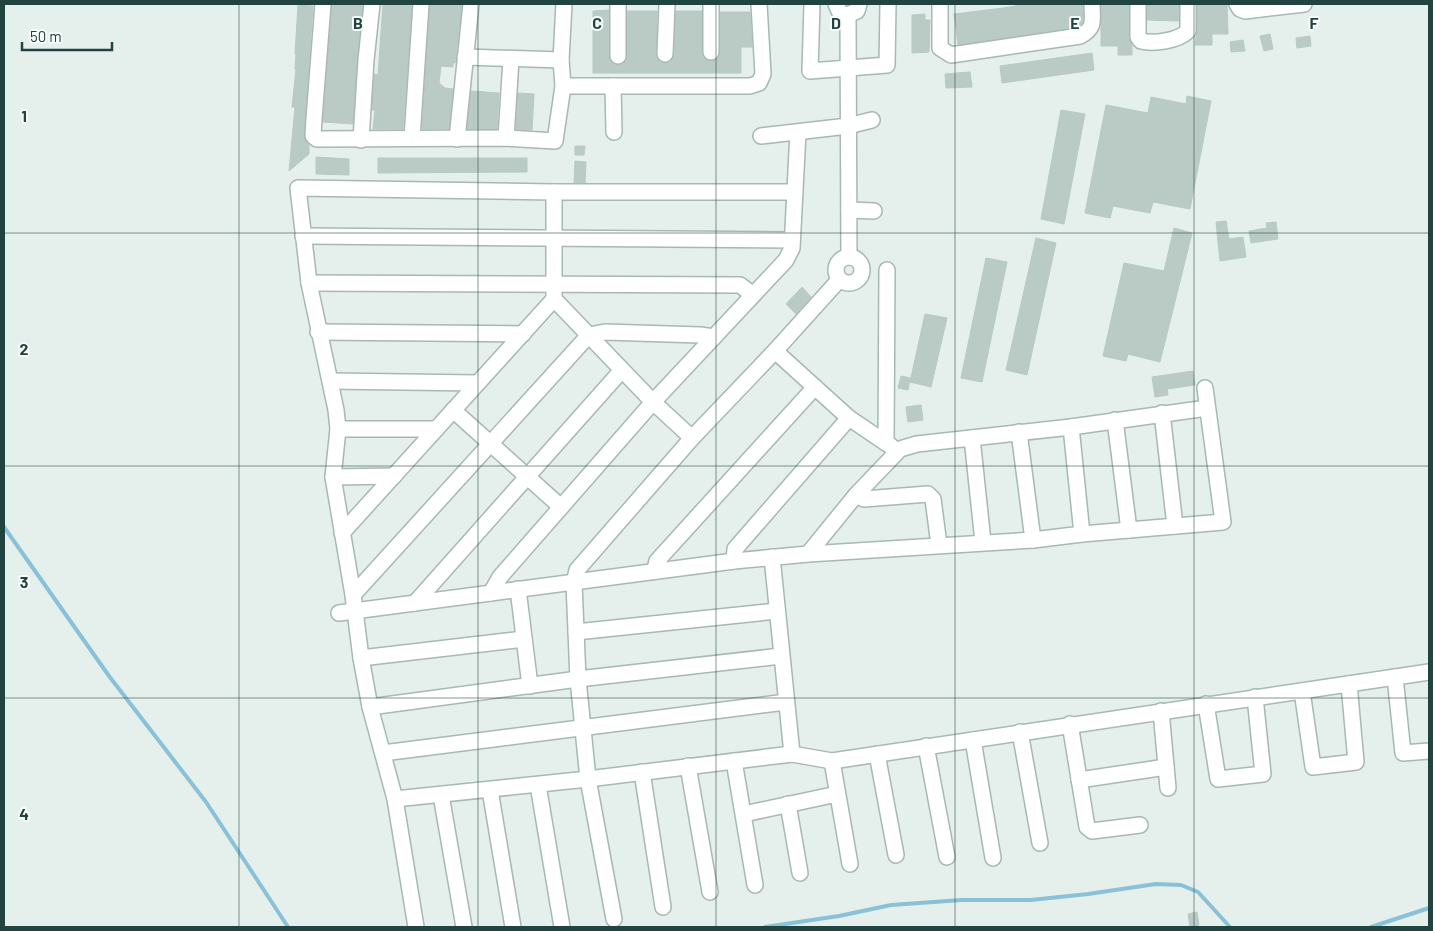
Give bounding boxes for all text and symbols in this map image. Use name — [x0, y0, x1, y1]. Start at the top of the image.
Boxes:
text: B — [353, 13, 363, 32]
text: C — [592, 13, 602, 32]
text: D — [831, 13, 841, 32]
text: E — [1070, 13, 1080, 32]
text: F — [1310, 13, 1319, 32]
scale bar — [22, 20, 112, 52]
text: 50 m — [30, 27, 62, 45]
text: 1 — [21, 106, 27, 125]
text: 2 — [20, 339, 29, 358]
text: 3 — [20, 572, 28, 591]
text: 4 — [19, 804, 29, 823]

